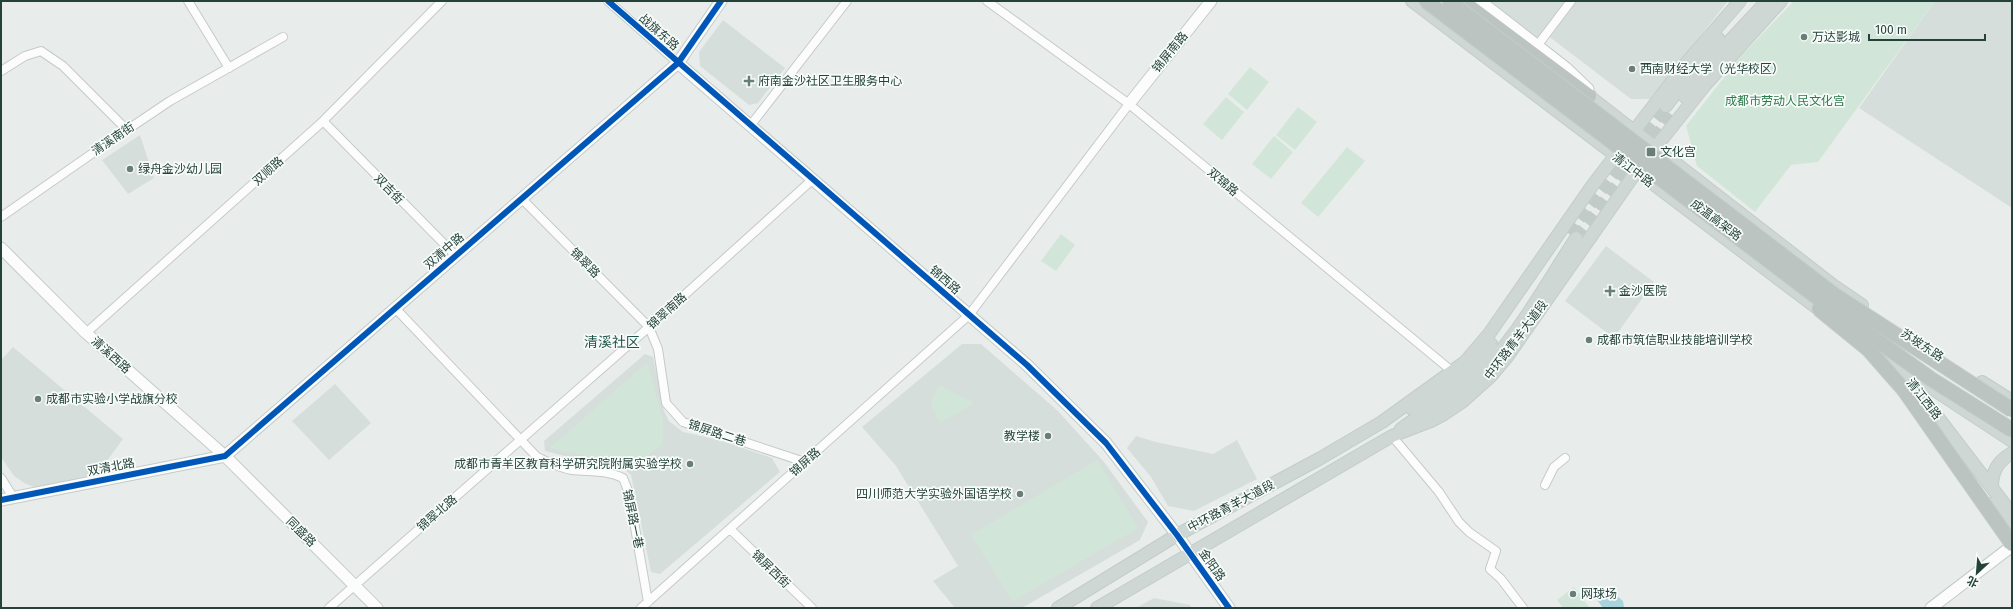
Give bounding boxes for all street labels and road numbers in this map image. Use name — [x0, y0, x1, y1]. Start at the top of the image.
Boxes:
street label: 战旗东路 — [636, 11, 682, 53]
street label: 锦屏南路 — [1149, 29, 1191, 75]
street label: 清溪南街 — [89, 120, 137, 158]
street label: 清江中路 — [1610, 150, 1656, 190]
street label: 双顺路 — [250, 154, 286, 188]
street label: 双锦路 — [1205, 165, 1241, 199]
street label: 双吉街 — [371, 171, 407, 207]
street label: 成温高架路 — [1688, 196, 1744, 244]
street label: 双清中路 — [421, 230, 467, 272]
street label: 锦翠路 — [567, 245, 603, 281]
street label: 锦西路 — [927, 263, 963, 297]
street label: 锦翠南路 — [644, 290, 690, 332]
street label: 中环路青羊大道段 — [1482, 297, 1550, 383]
street label: 苏坡东路 — [1898, 326, 1946, 364]
street label: 清溪西路 — [88, 334, 134, 376]
street label: 清江西路 — [1904, 376, 1944, 422]
street label: 锦屏路二巷 — [686, 417, 748, 449]
street label: 锦屏路 — [787, 445, 823, 479]
street label: 双清北路 — [86, 456, 136, 478]
street label: 中环路青羊大道段 — [1185, 477, 1277, 535]
street label: 锦屏路一巷 — [620, 488, 646, 550]
street label: 锦翠北路 — [414, 492, 460, 534]
street label: 同盛路 — [283, 514, 319, 550]
street label: 金阳路 — [1196, 546, 1228, 584]
street label: 锦屏西街 — [749, 547, 793, 591]

